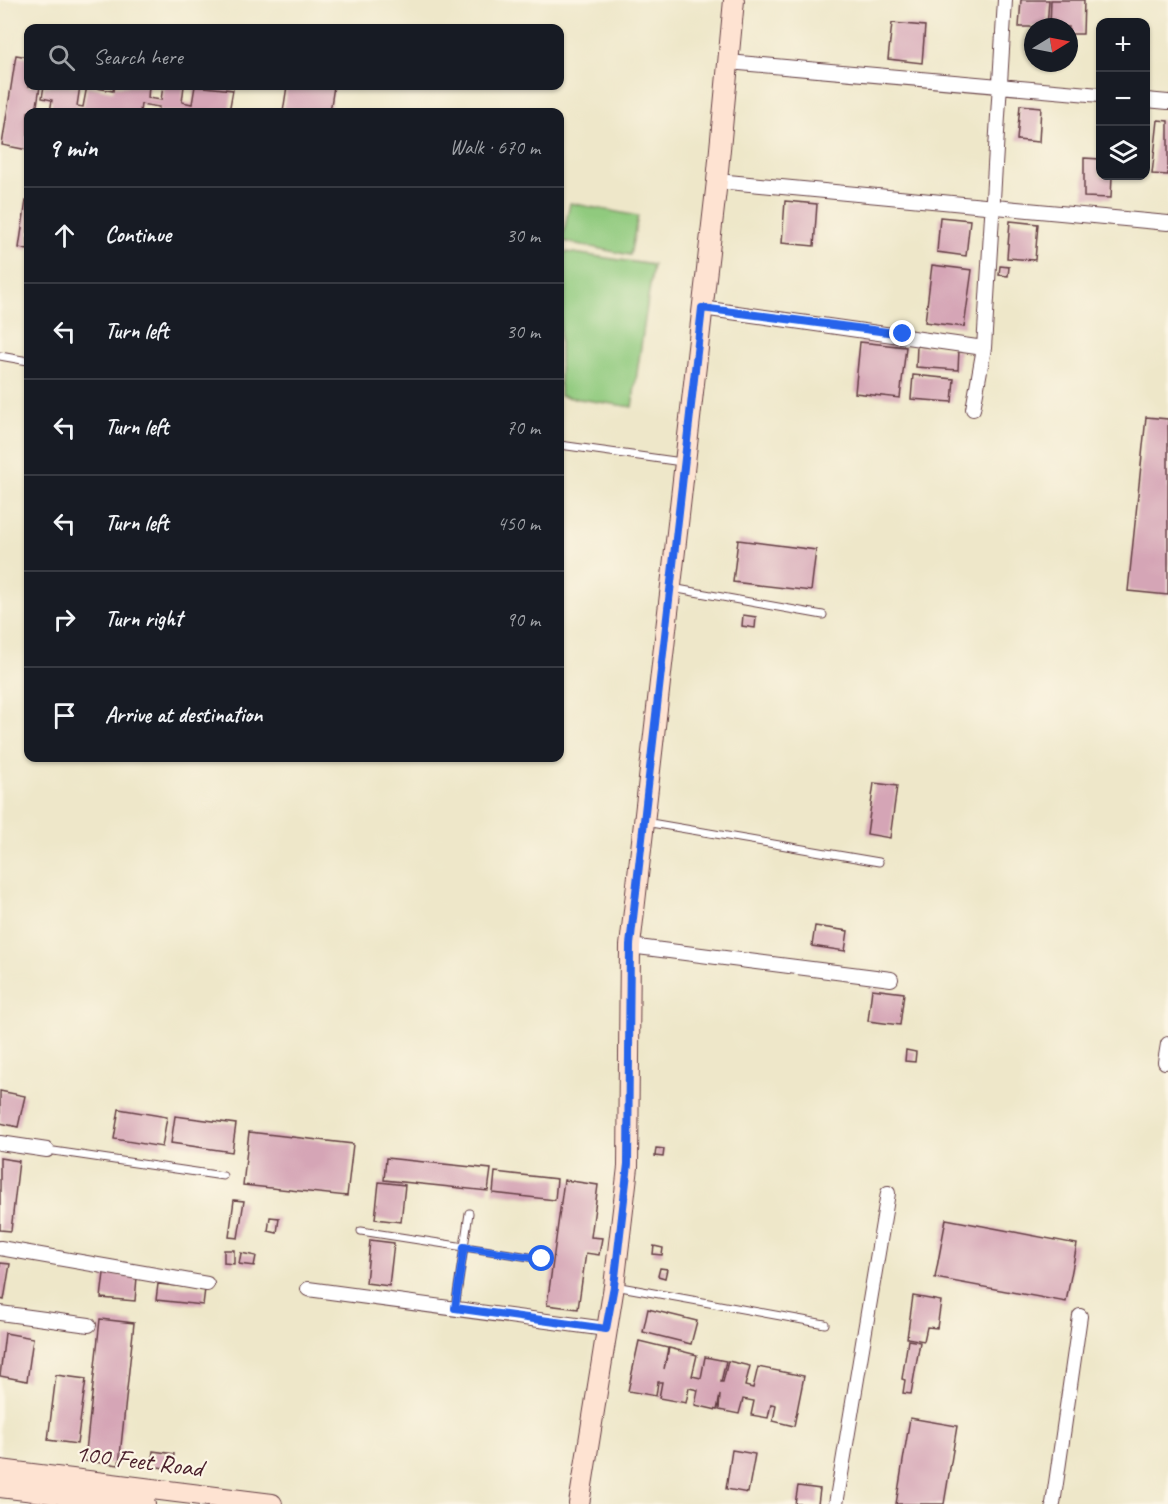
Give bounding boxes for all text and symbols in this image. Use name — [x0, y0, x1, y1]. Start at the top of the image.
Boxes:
north arrow — [1024, 18, 1078, 72]
map controls — [1096, 18, 1150, 180]
button: + — [1096, 18, 1150, 72]
search box — [24, 24, 564, 90]
icon: search — [45, 41, 78, 74]
text: Search here — [93, 43, 183, 71]
button: − — [1096, 72, 1150, 126]
button: layers — [1096, 126, 1150, 180]
text: 9 min — [48, 131, 98, 164]
text: Walk · 670 m — [450, 135, 540, 160]
icon: ahead — [48, 219, 81, 252]
text: Continue — [105, 221, 171, 249]
text: 30 m — [506, 223, 540, 248]
icon: left — [48, 315, 81, 348]
text: Turn left — [105, 317, 169, 345]
text: 30 m — [506, 319, 540, 344]
route end — [889, 320, 915, 346]
icon: left — [48, 411, 81, 444]
text: Turn left — [105, 413, 169, 441]
text: 70 m — [506, 415, 540, 440]
icon: left — [48, 507, 81, 540]
text: Turn left — [105, 509, 169, 537]
text: 450 m — [497, 511, 540, 536]
icon: right — [48, 603, 81, 636]
text: Turn right — [105, 605, 182, 633]
text: 90 m — [506, 607, 540, 632]
icon: arrive — [48, 699, 81, 732]
text: Arrive at destination — [105, 701, 262, 729]
route start — [528, 1245, 554, 1271]
street label: 100 Feet Road — [73, 1436, 208, 1485]

